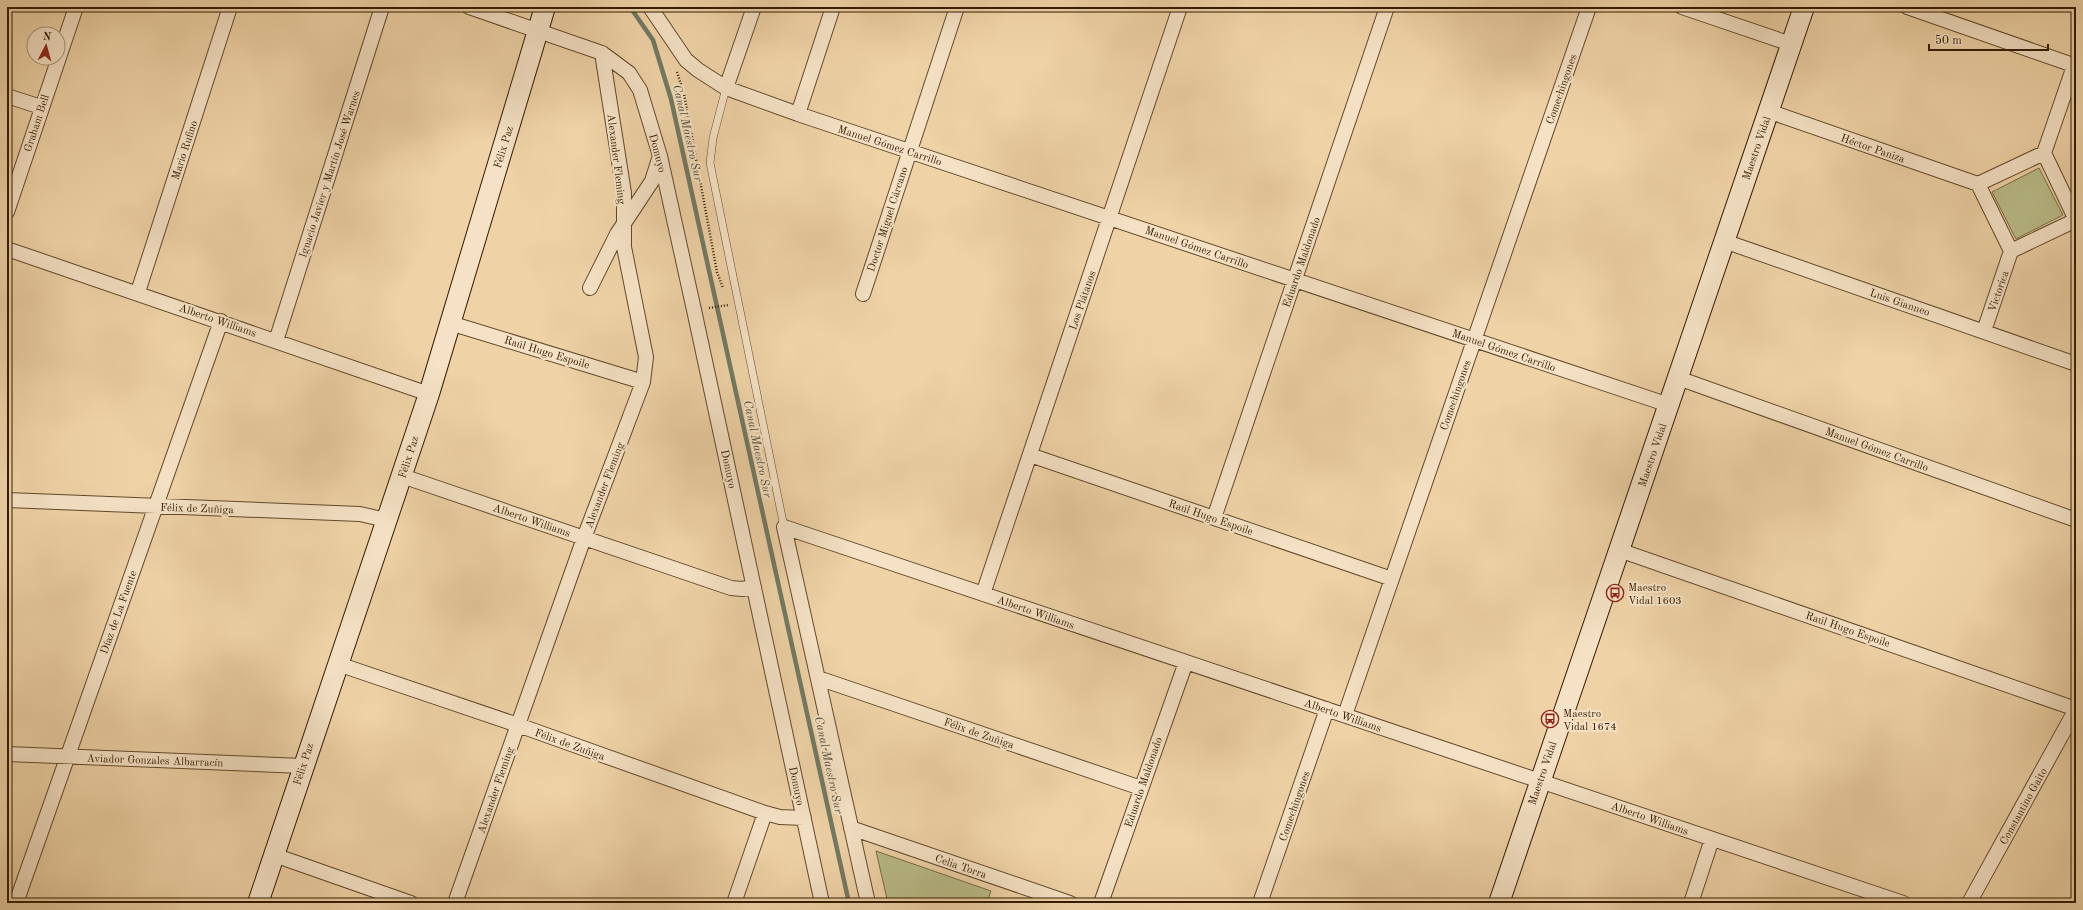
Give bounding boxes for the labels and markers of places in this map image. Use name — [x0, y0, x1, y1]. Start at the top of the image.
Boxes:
bus stop icon: Maestro Vidal 1603 — [1605, 583, 1625, 603]
place label: Maestro Vidal 1603 — [1628, 583, 1682, 607]
bus stop icon: Maestro Vidal 1674 — [1540, 709, 1560, 729]
place label: Maestro Vidal 1674 — [1563, 709, 1617, 733]

